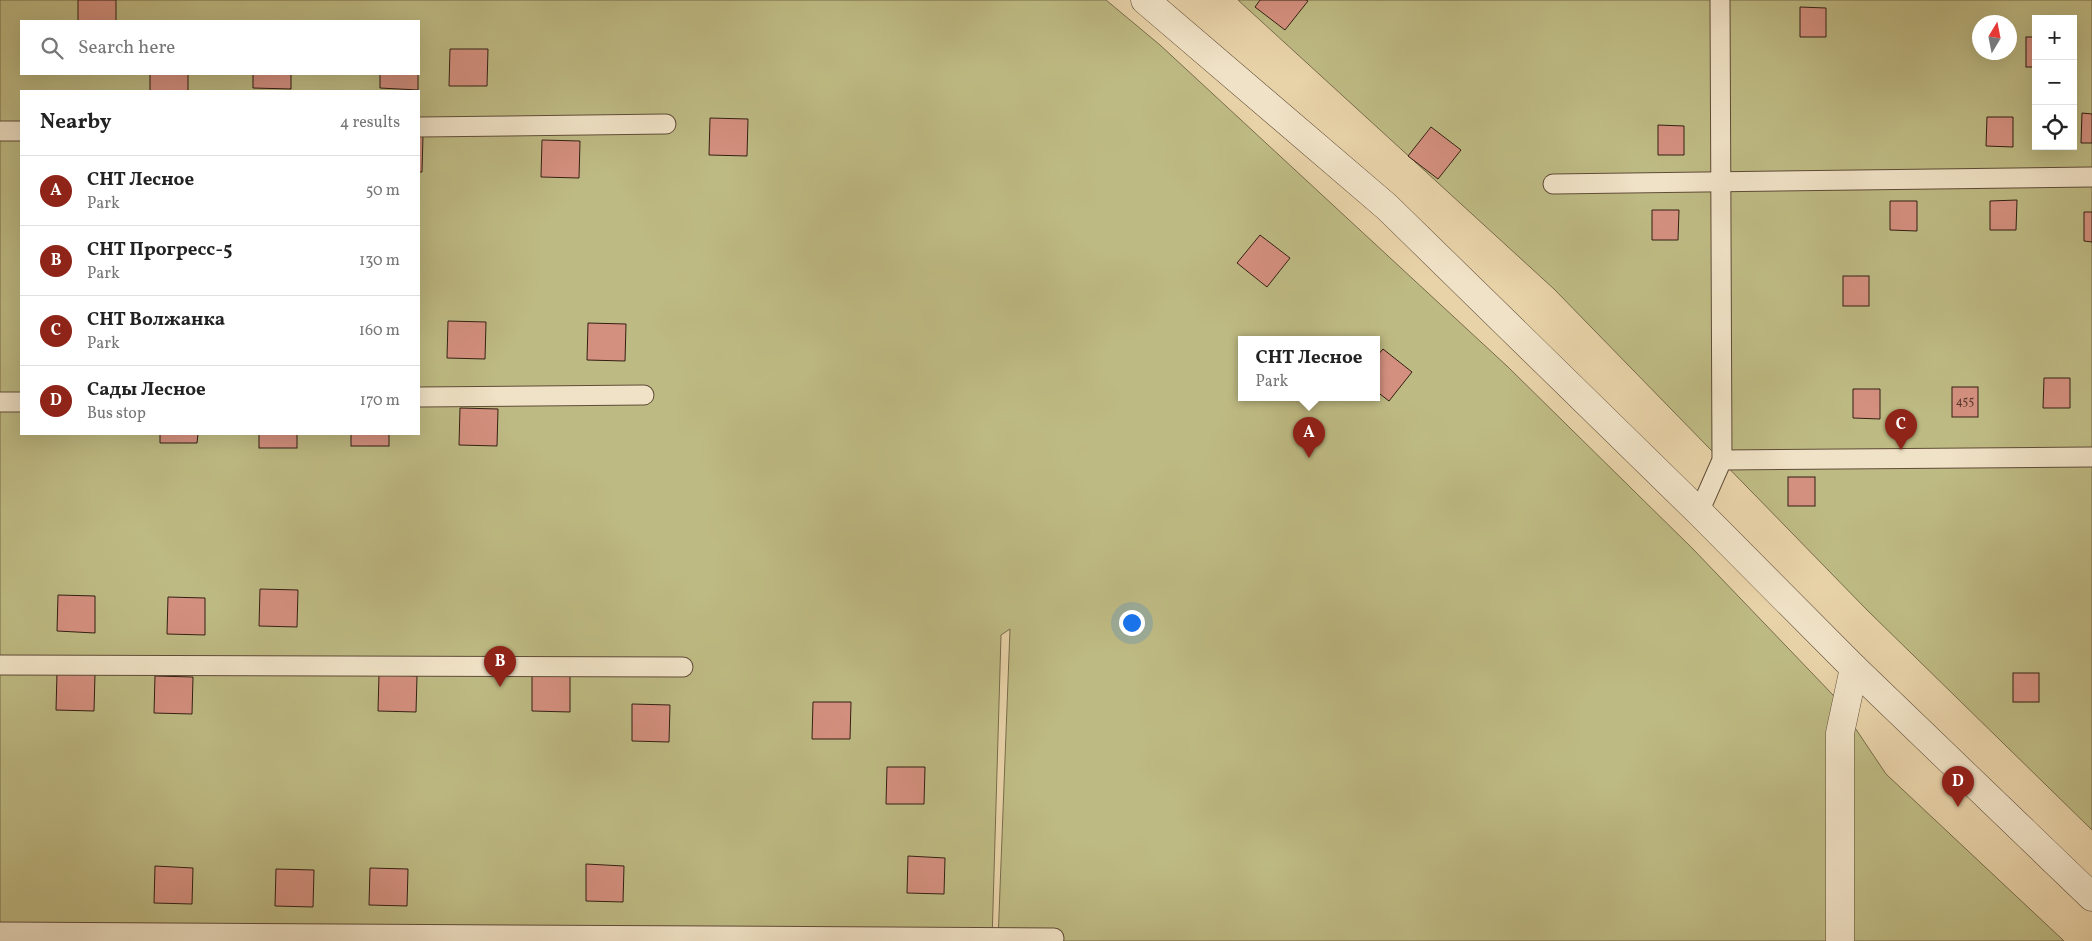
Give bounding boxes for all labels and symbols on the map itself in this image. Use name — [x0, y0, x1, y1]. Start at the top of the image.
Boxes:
north arrow — [1972, 15, 2017, 60]
house number: 455 — [1956, 394, 1974, 410]
pin: C — [1885, 409, 1917, 450]
pin: A — [1293, 417, 1325, 458]
your location — [1119, 610, 1145, 636]
pin: B — [484, 646, 516, 687]
pin: D — [1942, 766, 1974, 807]

